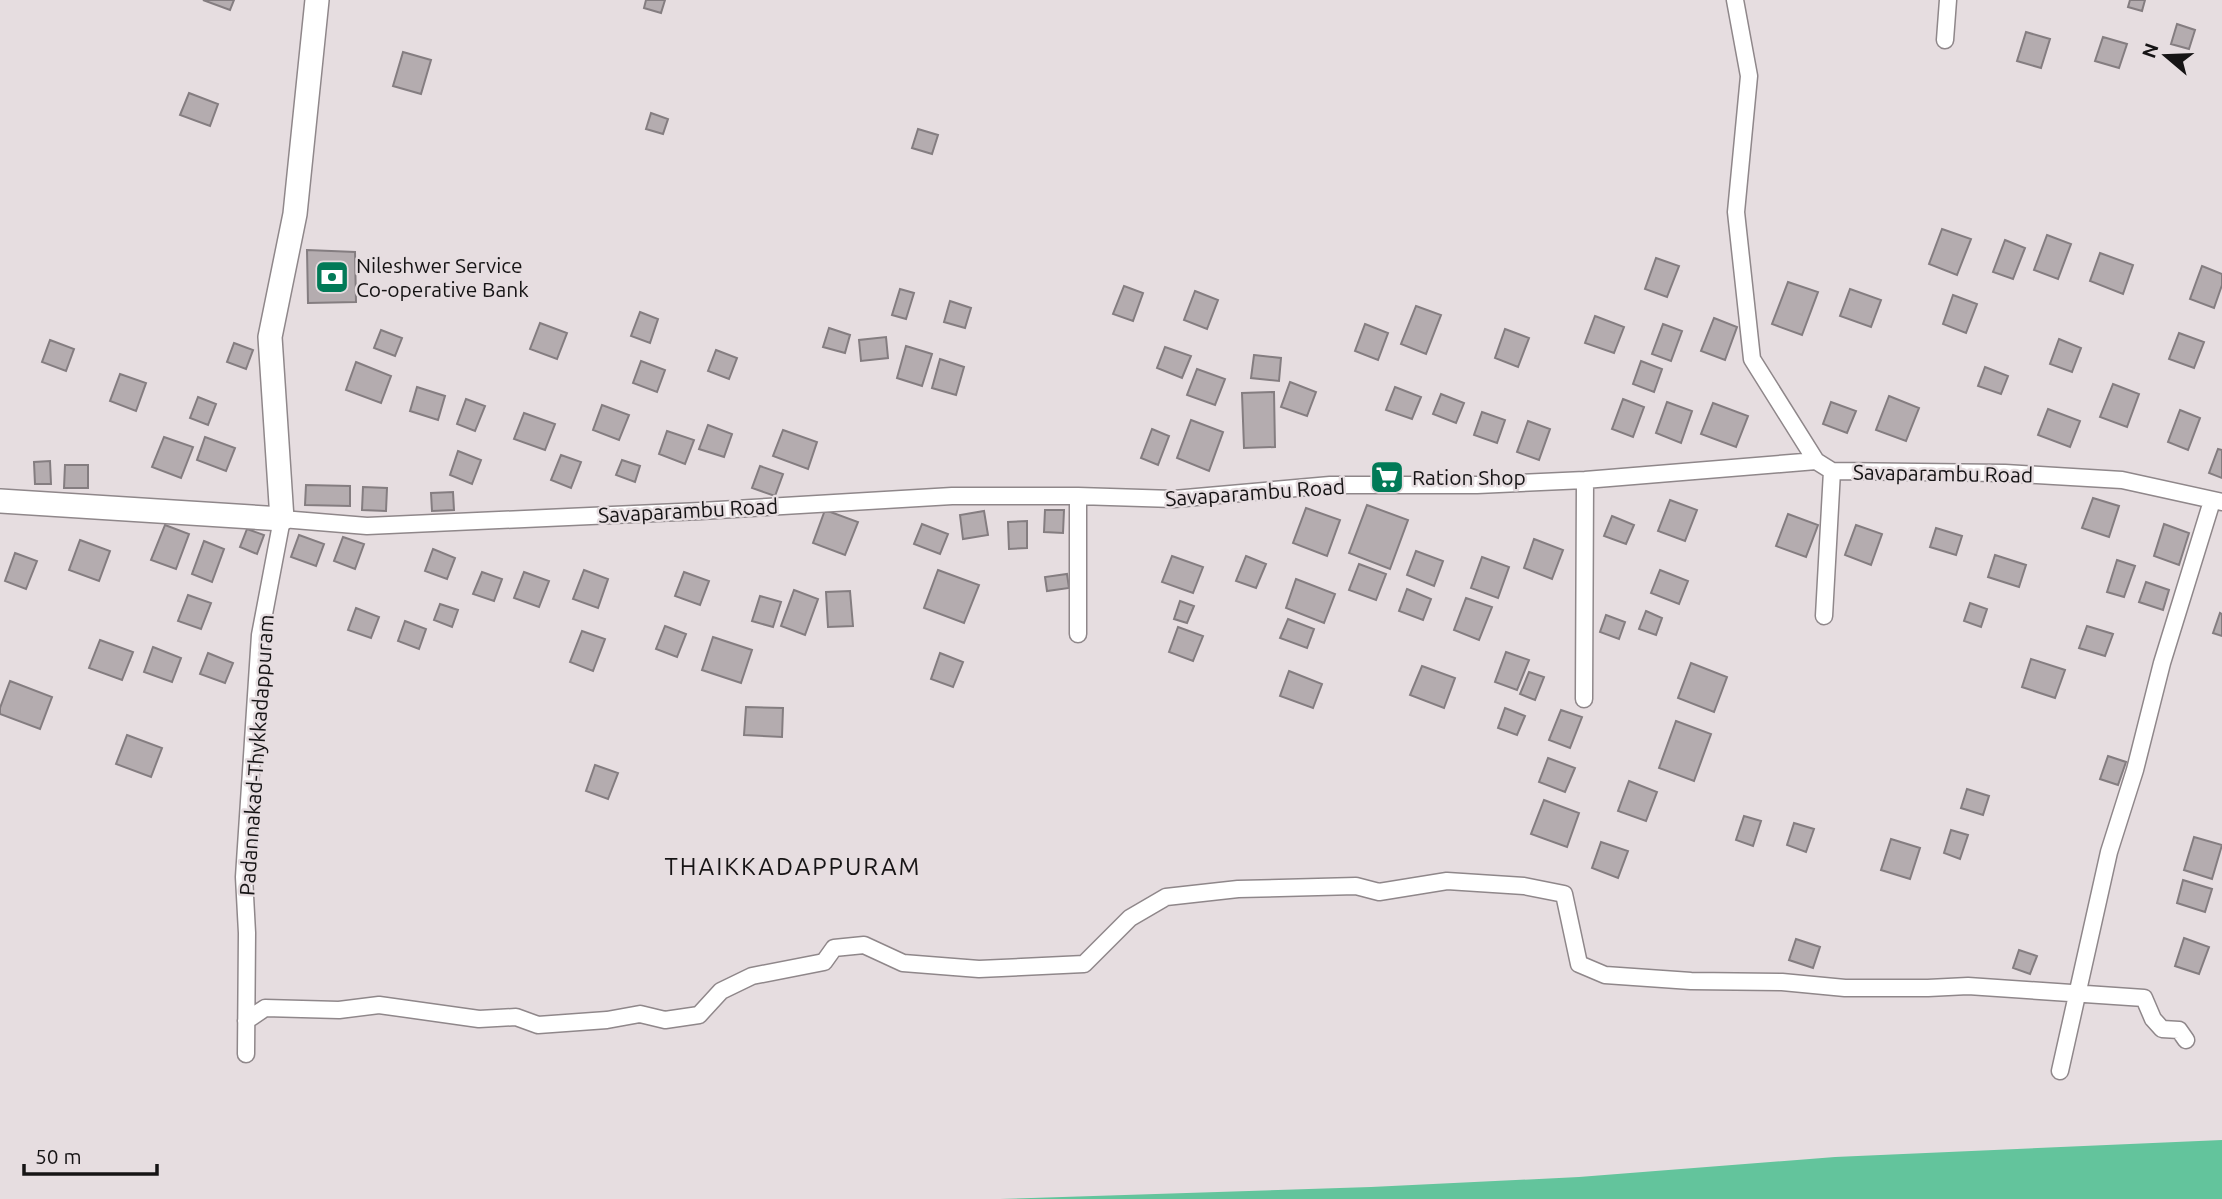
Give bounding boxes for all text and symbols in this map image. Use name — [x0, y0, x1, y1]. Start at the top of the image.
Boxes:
north arrow — [2131, 21, 2201, 91]
text: N — [2137, 40, 2163, 61]
place label: Nileshwer Service Co-operative Bank — [356, 253, 529, 301]
bank icon: Nileshwer Service Co-operative Bank — [313, 258, 351, 296]
supermarket icon: Ration Shop — [1368, 458, 1406, 496]
street label: Savaparambu Road — [1853, 459, 2033, 487]
place label: Ration Shop — [1412, 465, 1526, 489]
street label: Savaparambu Road — [1164, 474, 1346, 510]
street label: Savaparambu Road — [597, 493, 779, 527]
street label: Padannakad-Thykkadappuram — [234, 614, 278, 896]
district label: THAIKKADAPPURAM — [665, 853, 921, 880]
scale bar — [24, 1132, 158, 1176]
text: 50 m — [35, 1144, 82, 1168]

